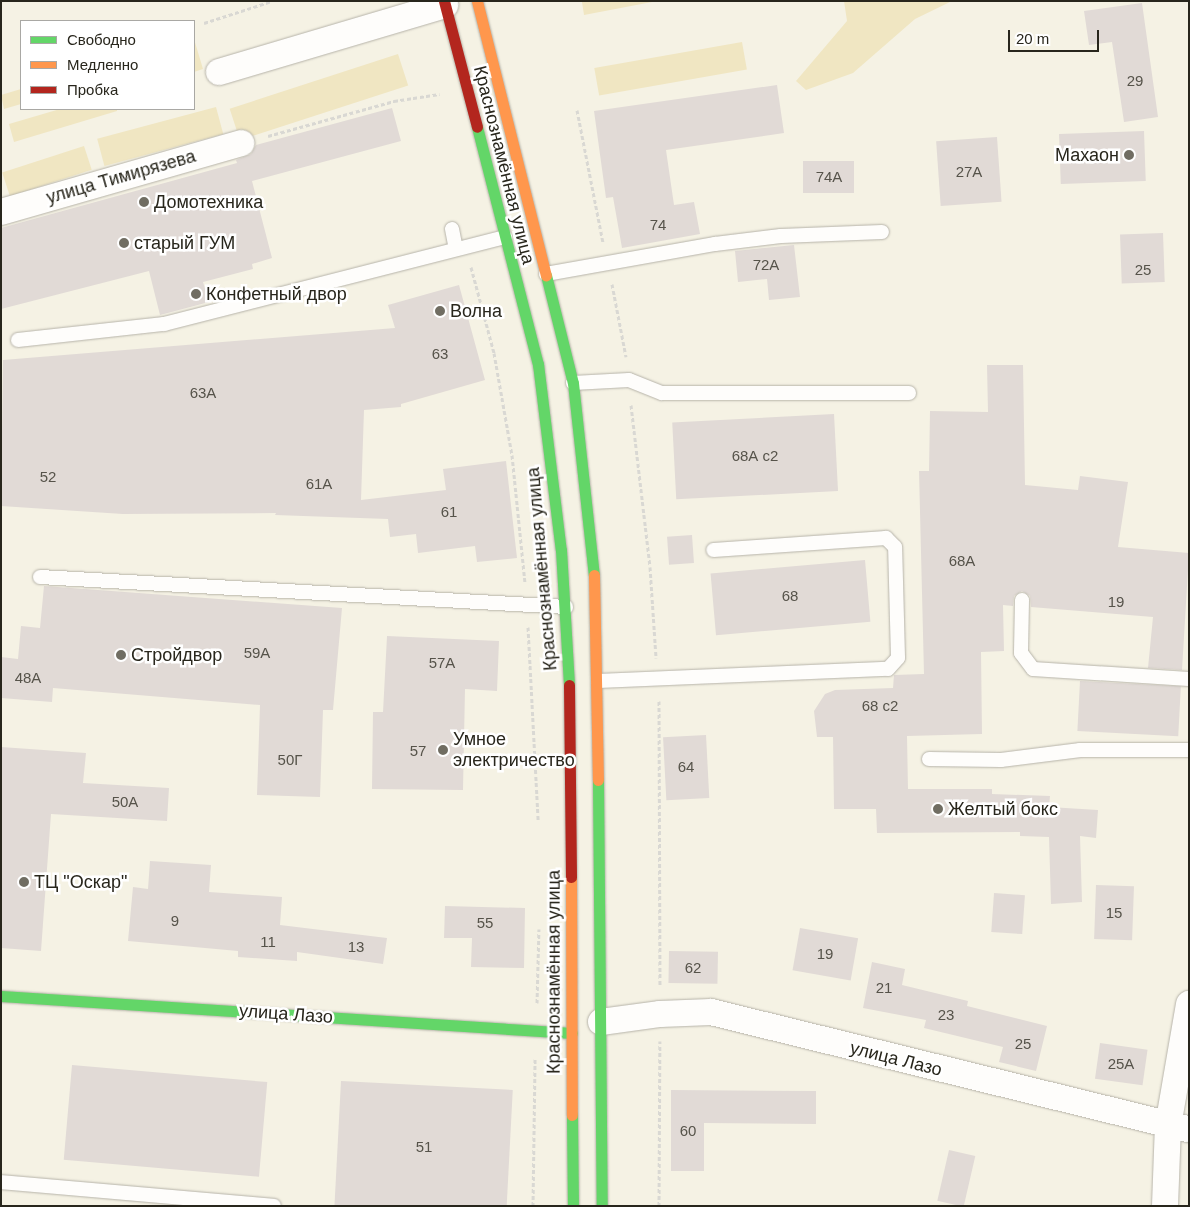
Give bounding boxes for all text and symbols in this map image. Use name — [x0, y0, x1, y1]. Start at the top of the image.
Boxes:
legend — [20, 20, 195, 110]
scale bar — [1010, 20, 1101, 52]
text: 20 m — [1016, 30, 1049, 47]
text: Свободно — [67, 31, 136, 48]
text: Медленно — [67, 56, 138, 73]
street label: Краснознамённая улица — [469, 63, 539, 267]
house number: 29 — [1127, 72, 1143, 90]
text: Пробка — [67, 81, 118, 98]
place label: Махаон — [1055, 144, 1119, 166]
street label: улица Тимирязева — [44, 145, 198, 209]
marker: Махаон — [1123, 149, 1135, 161]
house number: 27А — [956, 163, 982, 181]
house number: 74А — [816, 168, 842, 186]
place label: Домотехника — [154, 191, 263, 213]
marker: Домотехника — [138, 196, 150, 208]
house number: 74 — [650, 216, 666, 234]
place label: старый ГУМ — [134, 232, 235, 254]
marker: старый ГУМ — [118, 237, 130, 249]
house number: 72А — [753, 256, 779, 274]
house number: 25 — [1135, 261, 1151, 279]
place label: Конфетный двор — [206, 283, 347, 305]
marker: Конфетный двор — [190, 288, 202, 300]
place label: Волна — [450, 300, 502, 322]
marker: Волна — [434, 305, 446, 317]
house number: 63 — [432, 345, 448, 363]
house number: 63А — [190, 384, 216, 402]
house number: 68А с2 — [732, 447, 778, 465]
street label: Краснознамённая улица — [522, 466, 562, 672]
house number: 52 — [40, 468, 56, 486]
house number: 61А — [306, 475, 332, 493]
house number: 61 — [441, 503, 457, 521]
house number: 68А — [949, 552, 975, 570]
house number: 68 — [782, 587, 798, 605]
house number: 19 — [1108, 593, 1124, 611]
place label: Стройдвор — [131, 644, 222, 666]
house number: 59А — [244, 644, 270, 662]
marker: Стройдвор — [115, 649, 127, 661]
house number: 57А — [429, 654, 455, 672]
house number: 48А — [15, 669, 41, 687]
house number: 68 с2 — [862, 697, 898, 715]
place label: Умное электричество — [453, 729, 575, 772]
house number: 57 — [410, 742, 426, 760]
marker: Умное электричество — [437, 744, 449, 756]
house number: 50Г — [278, 751, 302, 769]
house number: 64 — [678, 758, 694, 776]
house number: 50А — [112, 793, 138, 811]
place label: Желтый бокс — [948, 798, 1058, 820]
marker: Желтый бокс — [932, 803, 944, 815]
street label: Краснознамённая улица — [543, 870, 565, 1074]
place label: ТЦ "Оскар" — [34, 871, 127, 893]
marker: ТЦ "Оскар" — [18, 876, 30, 888]
house number: 15 — [1106, 904, 1122, 922]
house number: 9 — [171, 912, 179, 930]
house number: 55 — [477, 914, 493, 932]
house number: 11 — [260, 933, 276, 951]
house number: 13 — [348, 938, 364, 956]
house number: 19 — [817, 945, 833, 963]
house number: 62 — [685, 959, 701, 977]
house number: 21 — [876, 979, 892, 997]
street label: улица Лазо — [238, 1000, 334, 1028]
house number: 23 — [938, 1006, 954, 1024]
house number: 25 — [1015, 1035, 1031, 1053]
street label: улица Лазо — [848, 1037, 944, 1081]
house number: 25А — [1108, 1055, 1134, 1073]
house number: 60 — [680, 1122, 696, 1140]
house number: 51 — [416, 1138, 432, 1156]

